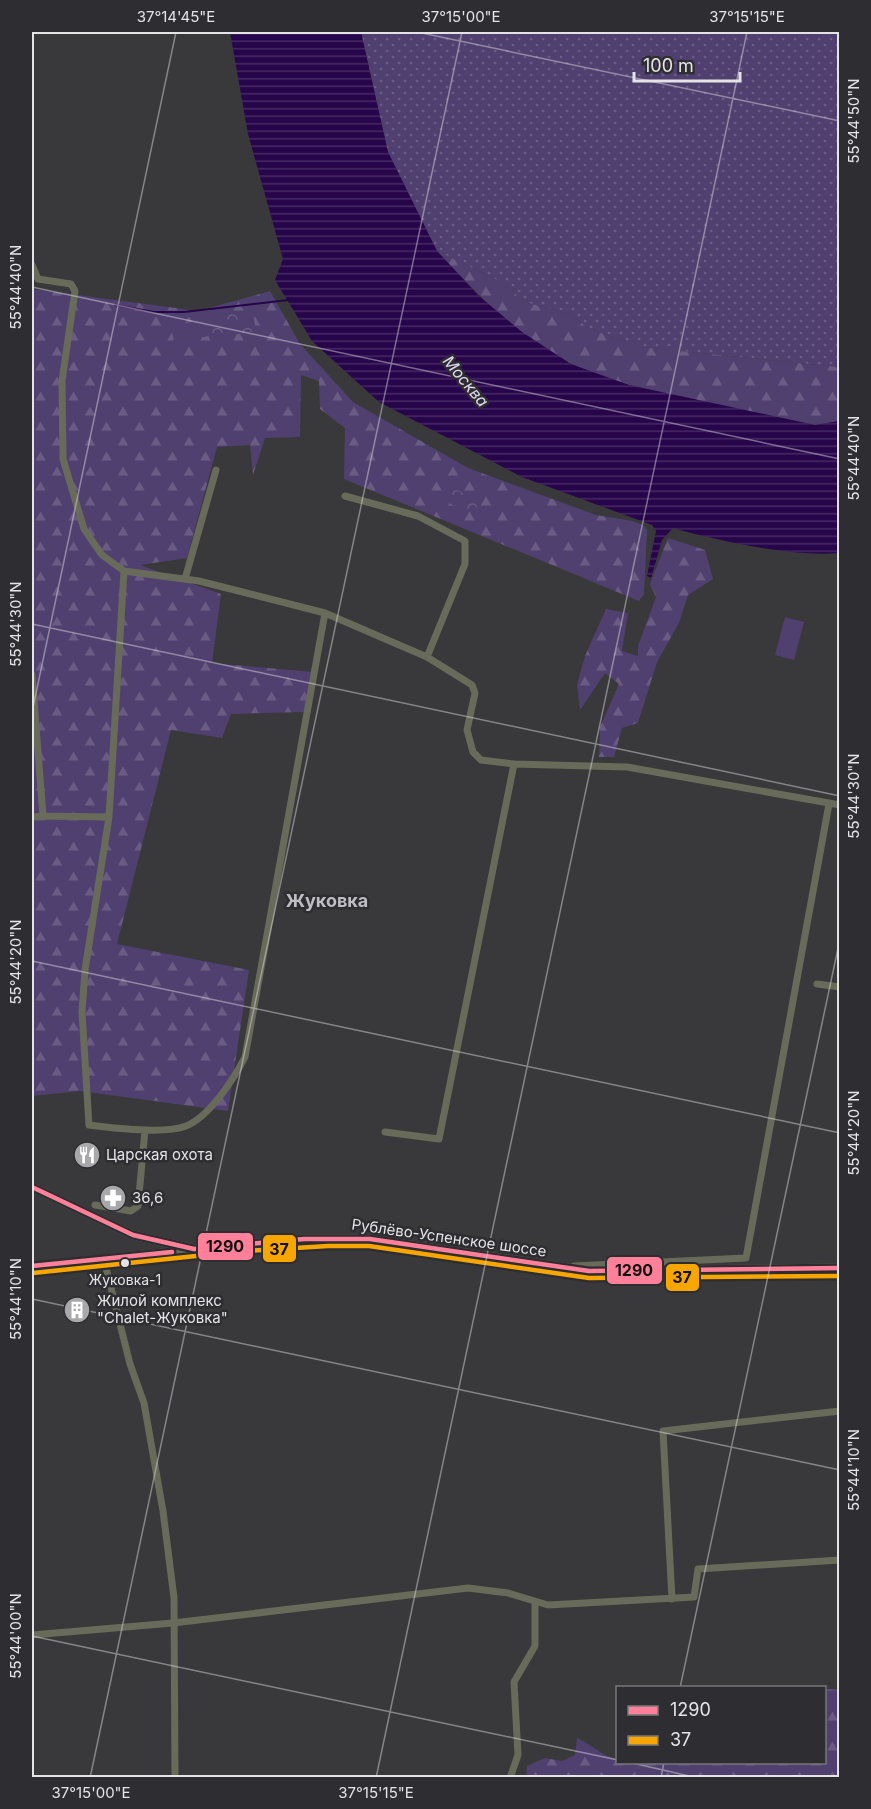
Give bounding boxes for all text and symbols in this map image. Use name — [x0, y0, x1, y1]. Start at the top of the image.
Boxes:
text: 37°14'45"E — [137, 7, 215, 26]
text: 37°15'00"E — [421, 7, 501, 26]
text: 37°15'15"E — [709, 7, 785, 26]
scale bar — [634, 45, 740, 83]
text: 100 m — [643, 55, 694, 76]
text: 55°44'50"N — [844, 78, 863, 164]
text: 55°44'40"N — [6, 245, 25, 329]
water label: Москва — [439, 351, 493, 411]
text: 55°44'40"N — [844, 416, 863, 500]
text: 55°44'30"N — [6, 581, 25, 667]
text: 55°44'30"N — [844, 753, 863, 839]
district label: Жуковка — [286, 890, 368, 911]
text: 55°44'20"N — [6, 919, 25, 1005]
text: 55°44'20"N — [844, 1090, 863, 1176]
restaurant icon: Царская охота — [72, 1140, 102, 1170]
place label: Царская охота — [106, 1145, 213, 1164]
pharmacy icon: 36,6 — [98, 1183, 128, 1213]
place label: 36,6 — [132, 1188, 163, 1207]
street label: Рублёво-Успенское шоссе — [350, 1214, 548, 1261]
line badge: 1290 — [197, 1232, 254, 1261]
line badge: 37 — [262, 1234, 297, 1263]
text: 1290 — [206, 1236, 244, 1256]
text: 37 — [269, 1239, 289, 1259]
line badge: 1290 — [606, 1256, 663, 1285]
marker: Жуковка-1 — [119, 1257, 131, 1269]
text: 55°44'10"N — [6, 1258, 25, 1340]
text: 1290 — [615, 1260, 653, 1280]
line badge: 37 — [665, 1263, 700, 1292]
text: 37 — [672, 1267, 692, 1287]
place label: Жуковка-1 — [89, 1271, 161, 1288]
place label: Жилой комплекс "Chalet-Жуковка" — [97, 1291, 228, 1327]
building icon: Жилой комплекс "Chalet-Жуковка" — [62, 1295, 92, 1325]
text: 55°44'10"N — [844, 1429, 863, 1511]
text: 55°44'00"N — [6, 1593, 25, 1679]
legend — [616, 1686, 826, 1764]
text: 1290 — [670, 1699, 711, 1720]
text: 37 — [670, 1729, 691, 1750]
text: 37°15'00"E — [51, 1783, 131, 1802]
text: 37°15'15"E — [338, 1783, 414, 1802]

